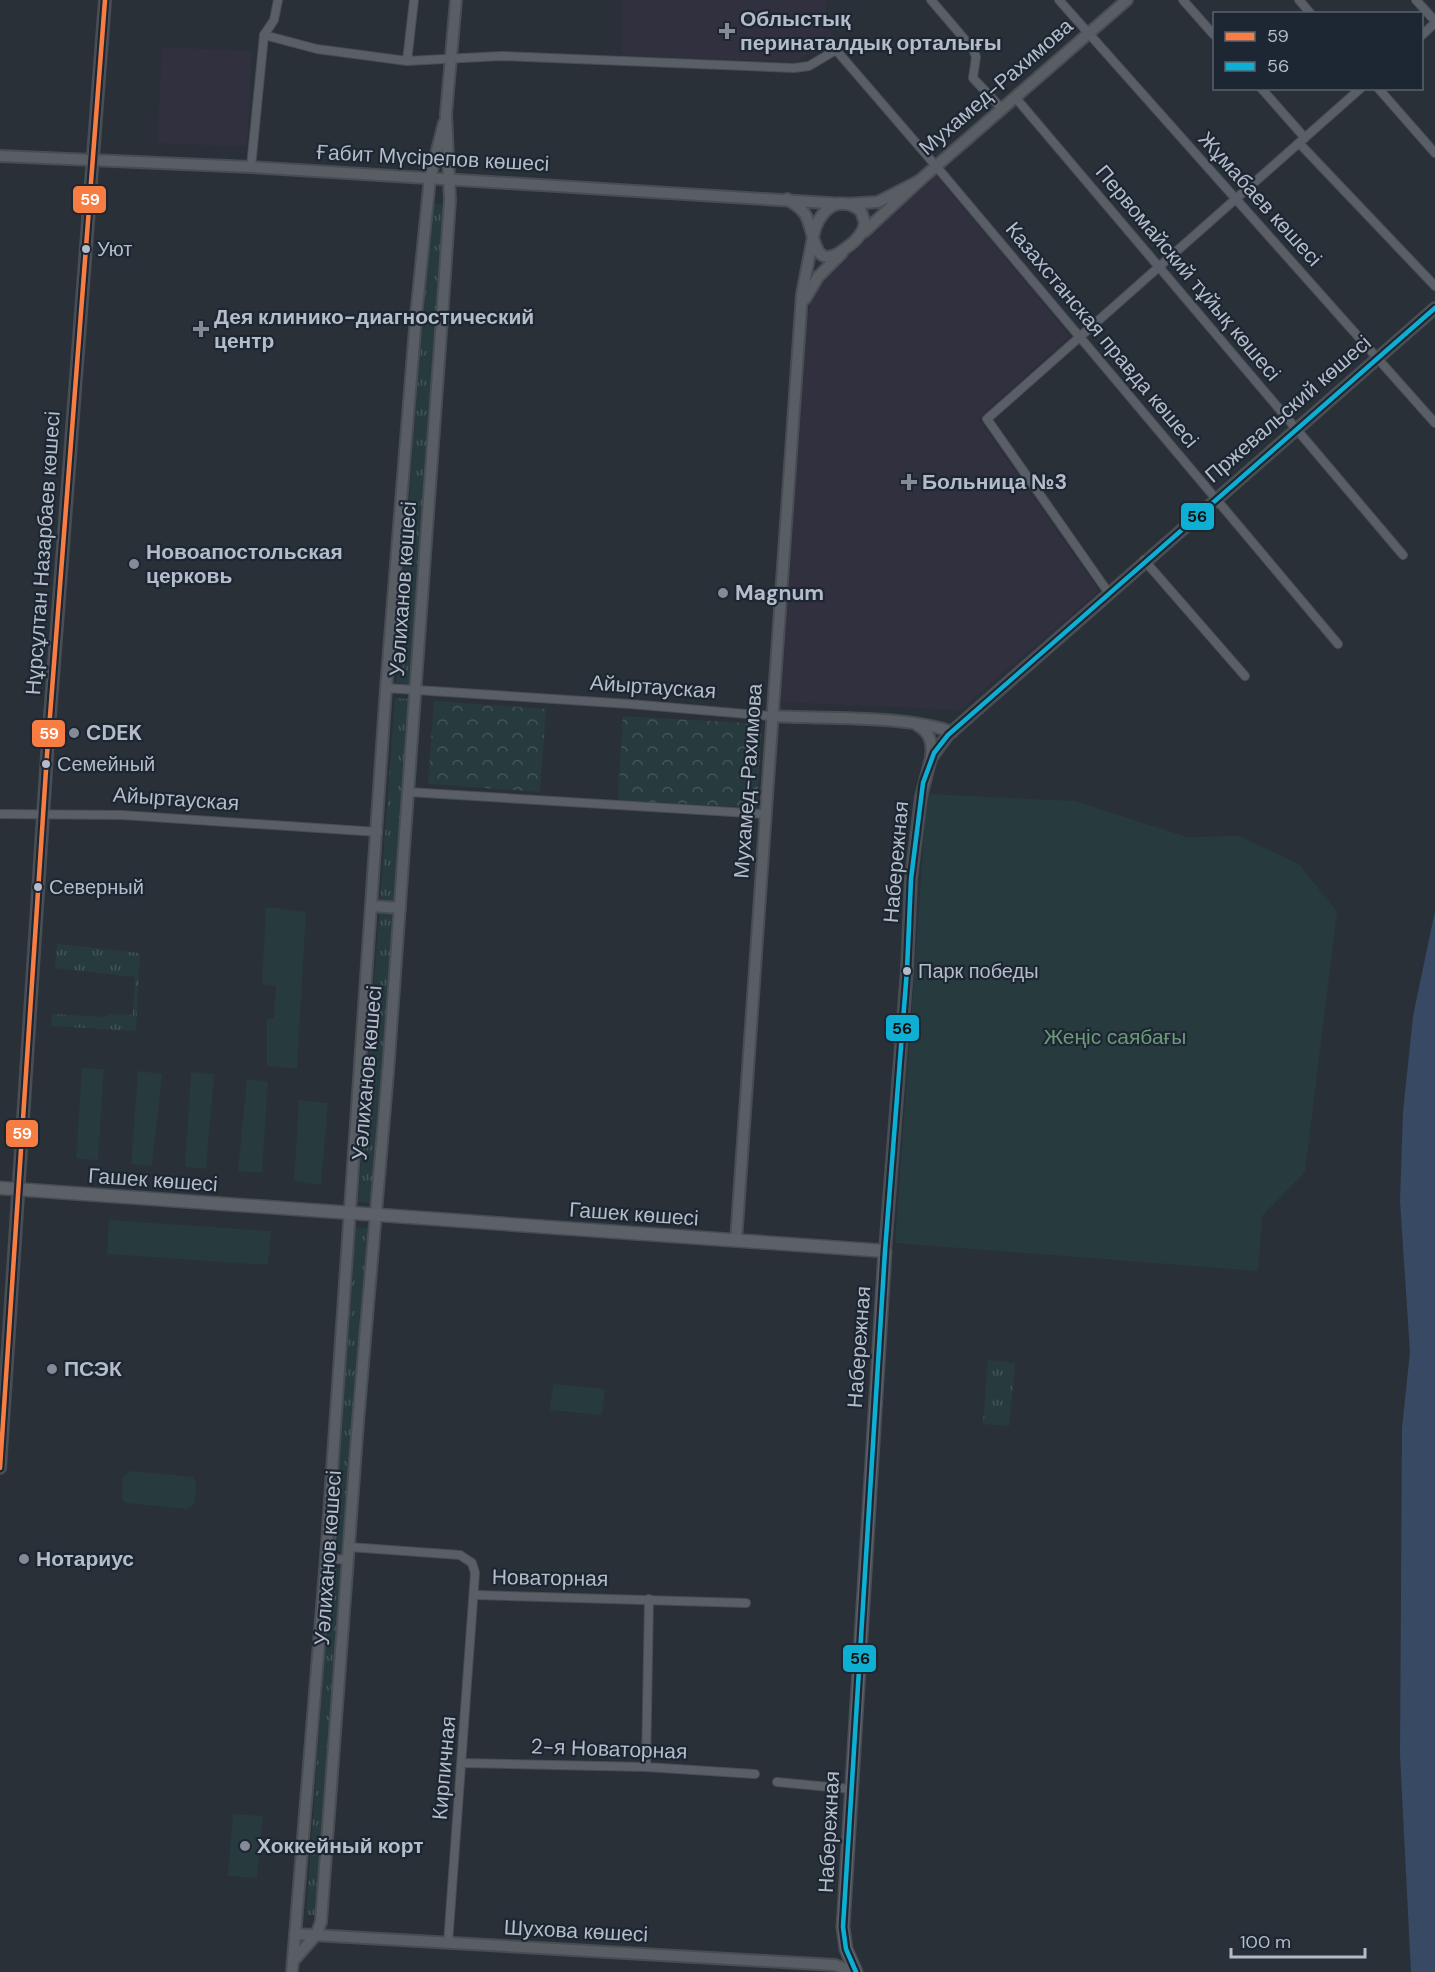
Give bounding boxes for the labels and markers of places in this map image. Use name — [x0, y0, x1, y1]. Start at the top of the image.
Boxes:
place label: Облыстық перинаталдық орталығы — [740, 5, 1002, 57]
marker: Облыстық перинаталдық орталығы — [718, 22, 736, 40]
place label: Уют — [97, 236, 133, 262]
marker: Уют — [80, 243, 92, 255]
place label: Дея клинико-диагностический центр — [214, 303, 534, 355]
marker: Дея клинико-диагностический центр — [192, 320, 210, 338]
place label: Больница №3 — [922, 468, 1067, 496]
marker: Больница №3 — [900, 473, 918, 491]
place label: Новоапостольская церковь — [146, 538, 343, 590]
marker: Новоапостольская церковь — [127, 557, 141, 571]
place label: Magnum — [735, 579, 824, 607]
marker: Magnum — [716, 586, 730, 600]
place label: CDEK — [86, 719, 143, 747]
marker: CDEK — [67, 726, 81, 740]
place label: Семейный — [57, 751, 155, 777]
marker: Семейный — [40, 758, 52, 770]
place label: Северный — [49, 874, 144, 900]
marker: Северный — [32, 881, 44, 893]
place label: Парк победы — [918, 958, 1039, 984]
marker: Парк победы — [901, 965, 913, 977]
place label: ПСЭК — [64, 1355, 122, 1383]
marker: ПСЭК — [45, 1362, 59, 1376]
place label: Нотариус — [36, 1545, 134, 1573]
marker: Нотариус — [17, 1552, 31, 1566]
place label: Хоккейный корт — [257, 1832, 424, 1860]
marker: Хоккейный корт — [238, 1839, 252, 1853]

